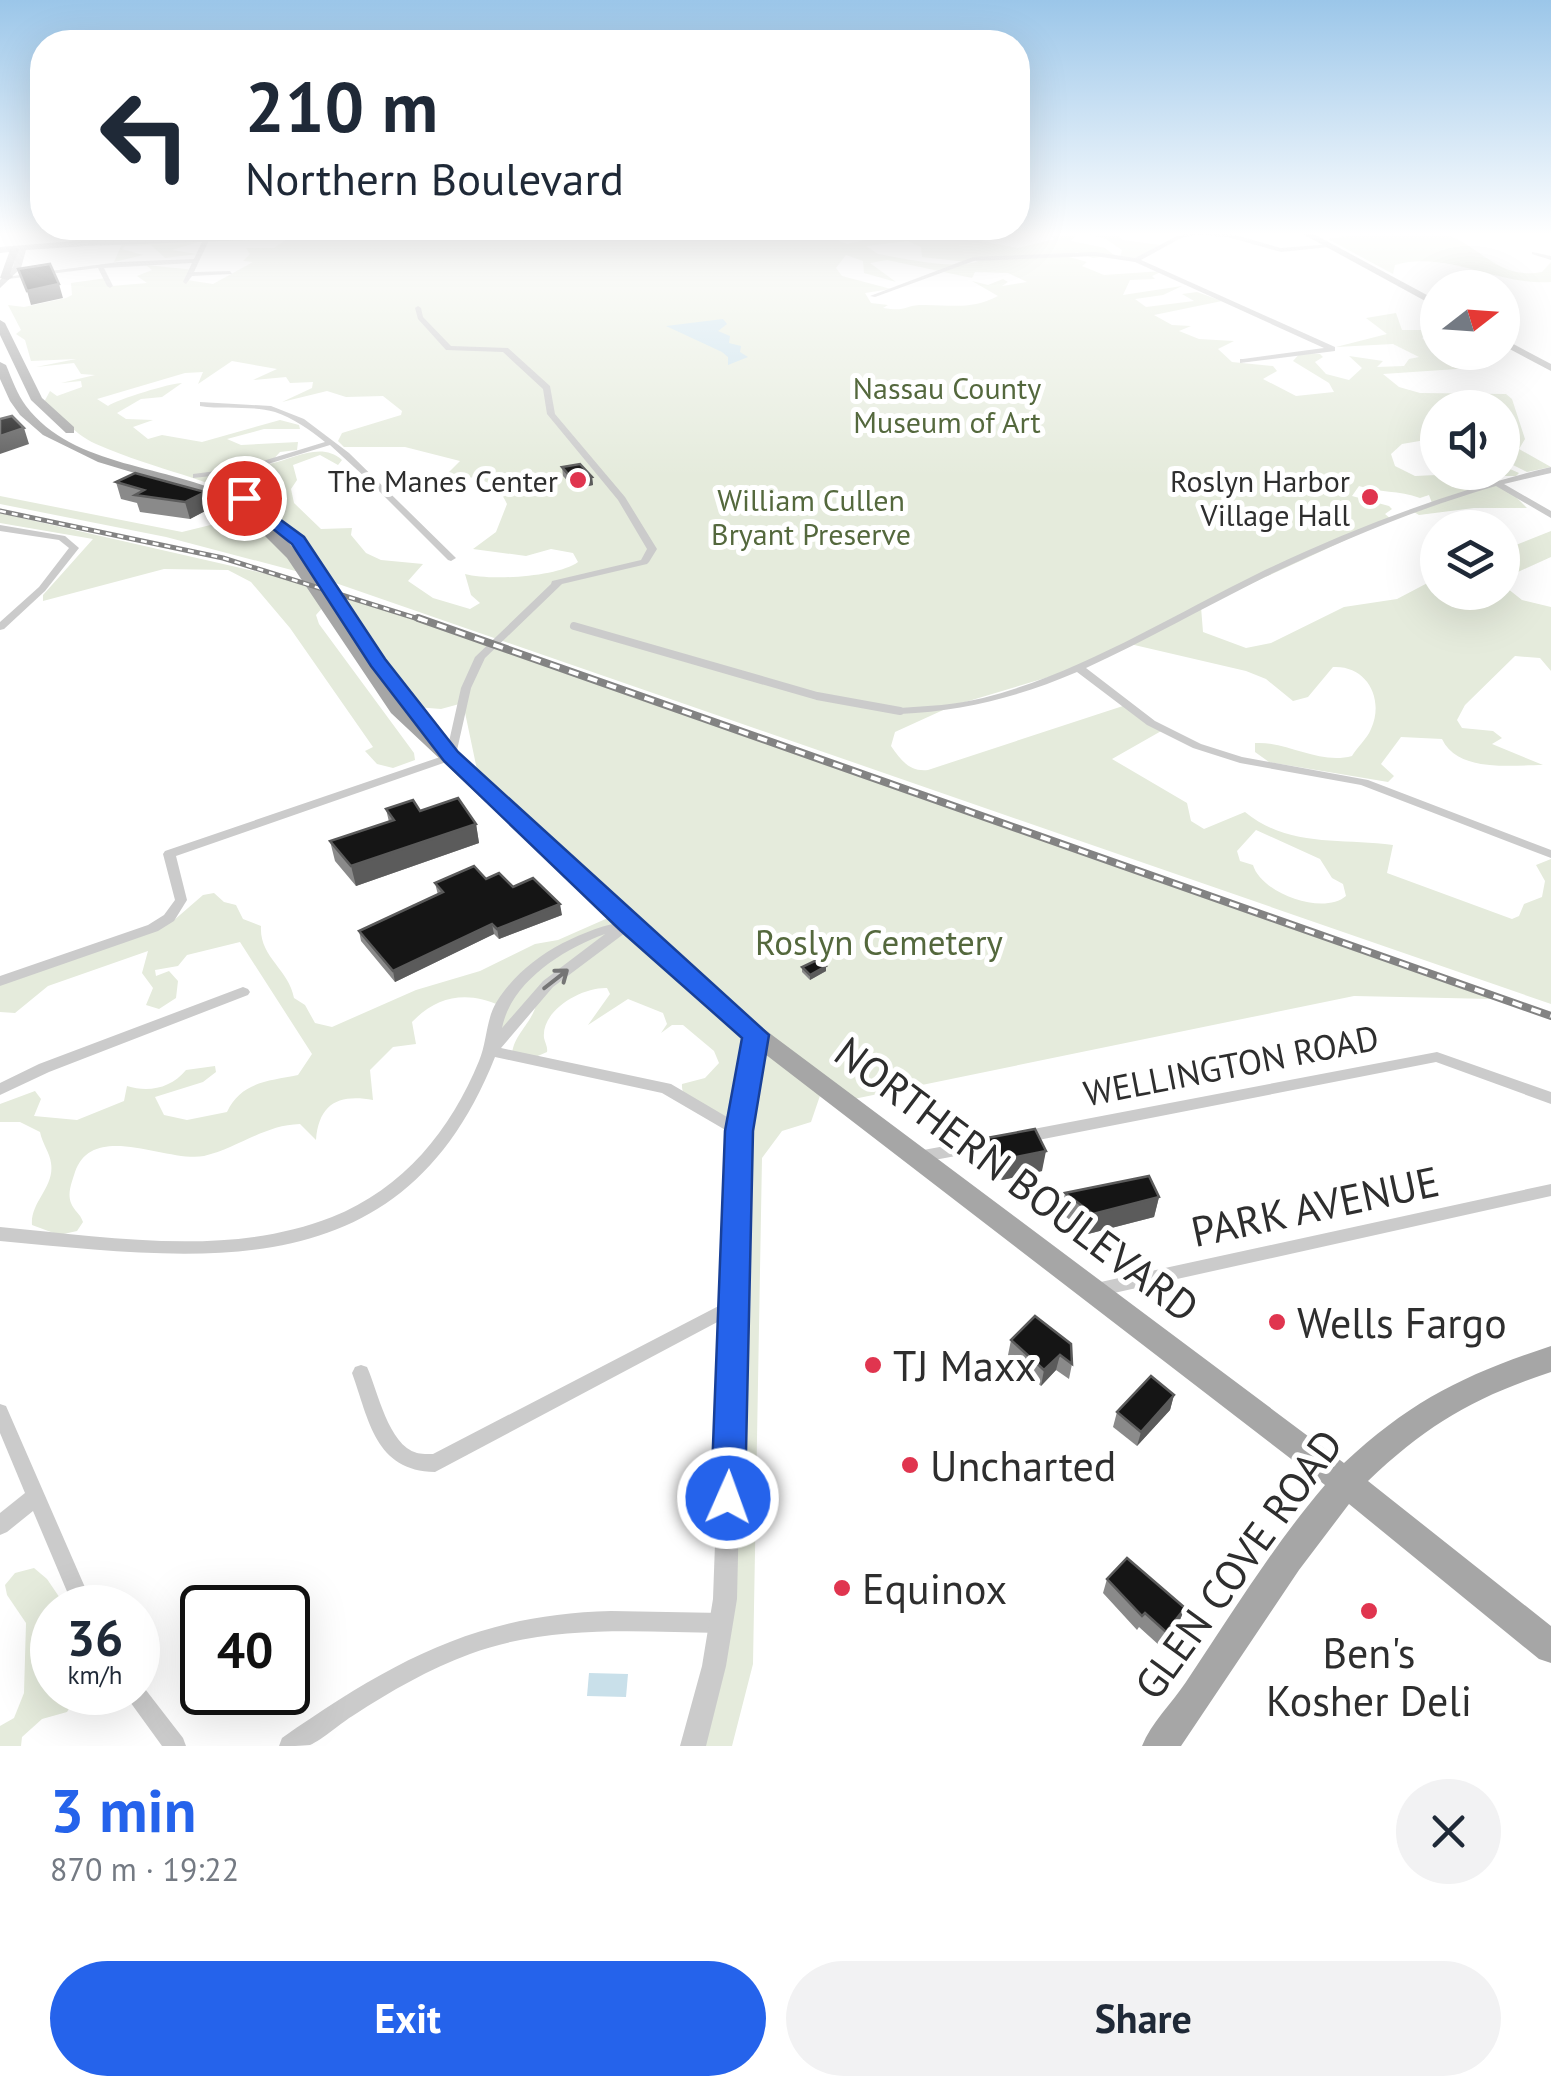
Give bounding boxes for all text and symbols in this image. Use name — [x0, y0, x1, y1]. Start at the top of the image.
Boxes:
text: 210 m — [245, 61, 438, 151]
icon: left — [80, 70, 210, 200]
text: Northern Boulevard — [245, 149, 624, 207]
north arrow — [1420, 270, 1520, 370]
map controls — [1420, 270, 1520, 610]
park label: Nassau County Museum of Art — [853, 368, 1041, 441]
button: sound — [1420, 390, 1520, 490]
pin — [202, 456, 287, 541]
place label: The Manes Center — [328, 461, 558, 500]
place label: Roslyn Harbor Village Hall — [1170, 461, 1350, 534]
marker: The Manes Center — [567, 469, 589, 491]
icon: arrive — [217, 471, 272, 526]
park label: William Cullen Bryant Preserve — [711, 480, 911, 553]
marker: Roslyn Harbor Village Hall — [1359, 486, 1381, 508]
button: layers — [1420, 510, 1520, 610]
park label: Roslyn Cemetery — [755, 919, 1003, 965]
one-way arrow — [542, 968, 568, 990]
street label: WELLINGTON ROAD — [1080, 1014, 1382, 1116]
street label: NORTHERN BOULEVARD — [824, 1024, 1210, 1334]
street label: PARK AVENUE — [1186, 1153, 1444, 1259]
place label: Wells Fargo — [1297, 1295, 1507, 1350]
marker: Wells Fargo — [1266, 1311, 1288, 1333]
place label: TJ Maxx — [893, 1338, 1036, 1393]
marker: TJ Maxx — [862, 1354, 884, 1376]
street label: GLEN COVE ROAD — [1122, 1418, 1354, 1710]
place label: Uncharted — [930, 1438, 1116, 1493]
position arrow — [676, 1446, 780, 1550]
marker: Uncharted — [899, 1454, 921, 1476]
place label: Equinox — [862, 1561, 1007, 1616]
marker: Equinox — [831, 1577, 853, 1599]
speed limit sign: 40 — [180, 1585, 310, 1715]
marker: Ben's Kosher Deli — [1358, 1600, 1380, 1622]
text: 36 — [67, 1605, 123, 1670]
place label: Ben's Kosher Deli — [1266, 1625, 1472, 1728]
text: km/h — [68, 1659, 122, 1691]
text: 3 min — [50, 1771, 196, 1849]
button: close — [1396, 1779, 1501, 1884]
text: 870 m · 19:22 — [50, 1848, 239, 1890]
button: Exit — [50, 1961, 766, 2076]
button: Share — [786, 1961, 1501, 2076]

